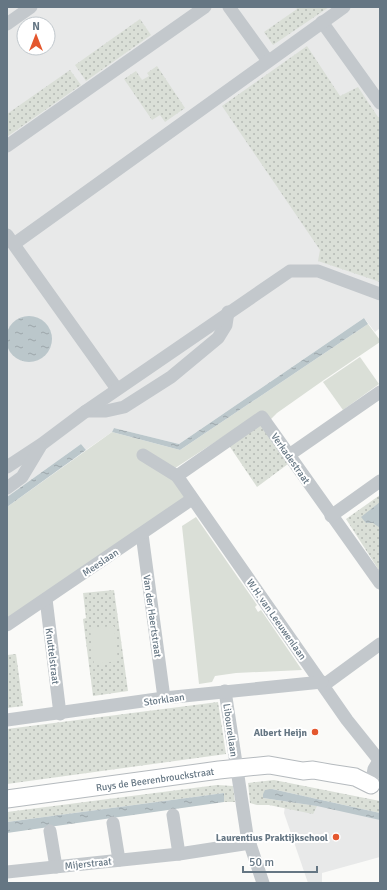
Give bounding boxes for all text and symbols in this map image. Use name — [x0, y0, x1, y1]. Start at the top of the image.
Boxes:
north arrow — [16, 16, 56, 56]
text: N — [32, 20, 40, 33]
street label: Verkadestraat — [268, 431, 312, 487]
street label: Meeslaan — [80, 546, 121, 579]
street label: Van der Haertstraat — [140, 574, 164, 659]
street label: W.H. van Leeuwenlaan — [244, 577, 309, 662]
street label: Knuttelstraat — [43, 627, 61, 686]
street label: Storklaan — [143, 691, 185, 709]
street label: Libourellaan — [220, 703, 240, 757]
place label: Albert Heijn — [254, 727, 308, 739]
marker: Albert Heijn — [310, 727, 320, 737]
street label: Ruys de Beerenbrouckstraat — [95, 766, 215, 794]
place label: Laurentius Praktijkschool — [216, 832, 328, 844]
marker: Laurentius Praktijkschool — [331, 832, 341, 842]
scale bar — [243, 848, 317, 874]
text: 50 m — [249, 855, 274, 870]
street label: Mijerstraat — [64, 856, 113, 872]

